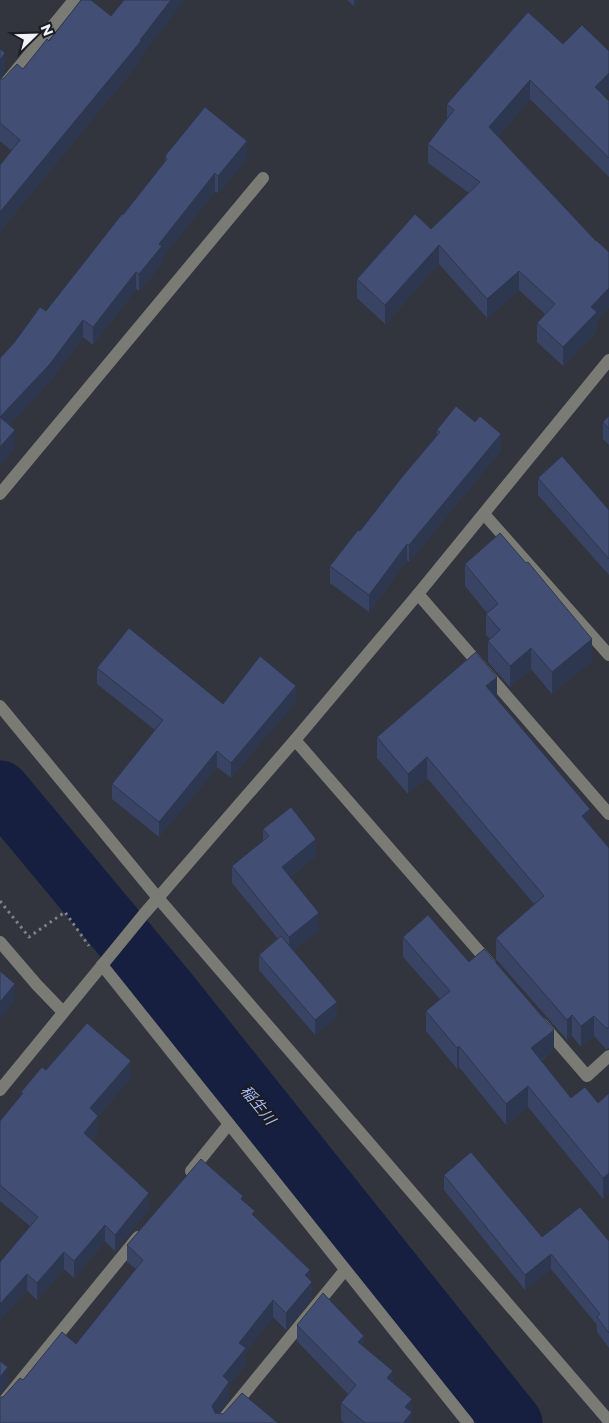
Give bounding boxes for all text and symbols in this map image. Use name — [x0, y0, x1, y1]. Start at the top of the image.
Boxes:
north arrow — [10, 10, 60, 60]
text: N — [36, 21, 57, 39]
water label: 稲生川 — [237, 1081, 281, 1130]

